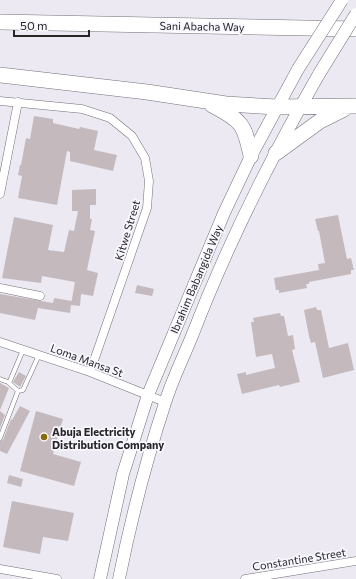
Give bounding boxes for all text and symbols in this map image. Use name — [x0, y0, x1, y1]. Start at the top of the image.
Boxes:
scale bar — [14, 12, 89, 38]
text: 50 m — [20, 18, 48, 32]
street label: Sani Abacha Way — [159, 19, 245, 33]
street label: Kitwe Street — [112, 198, 142, 262]
street label: Ibrahim Babangida Way — [167, 222, 225, 335]
street label: Loma Mansa St — [49, 341, 126, 379]
place label: Abuja Electricity Distribution Company — [52, 425, 164, 451]
marker: Abuja Electricity Distribution Company — [39, 432, 49, 442]
street label: Constantine Street — [251, 545, 347, 573]

